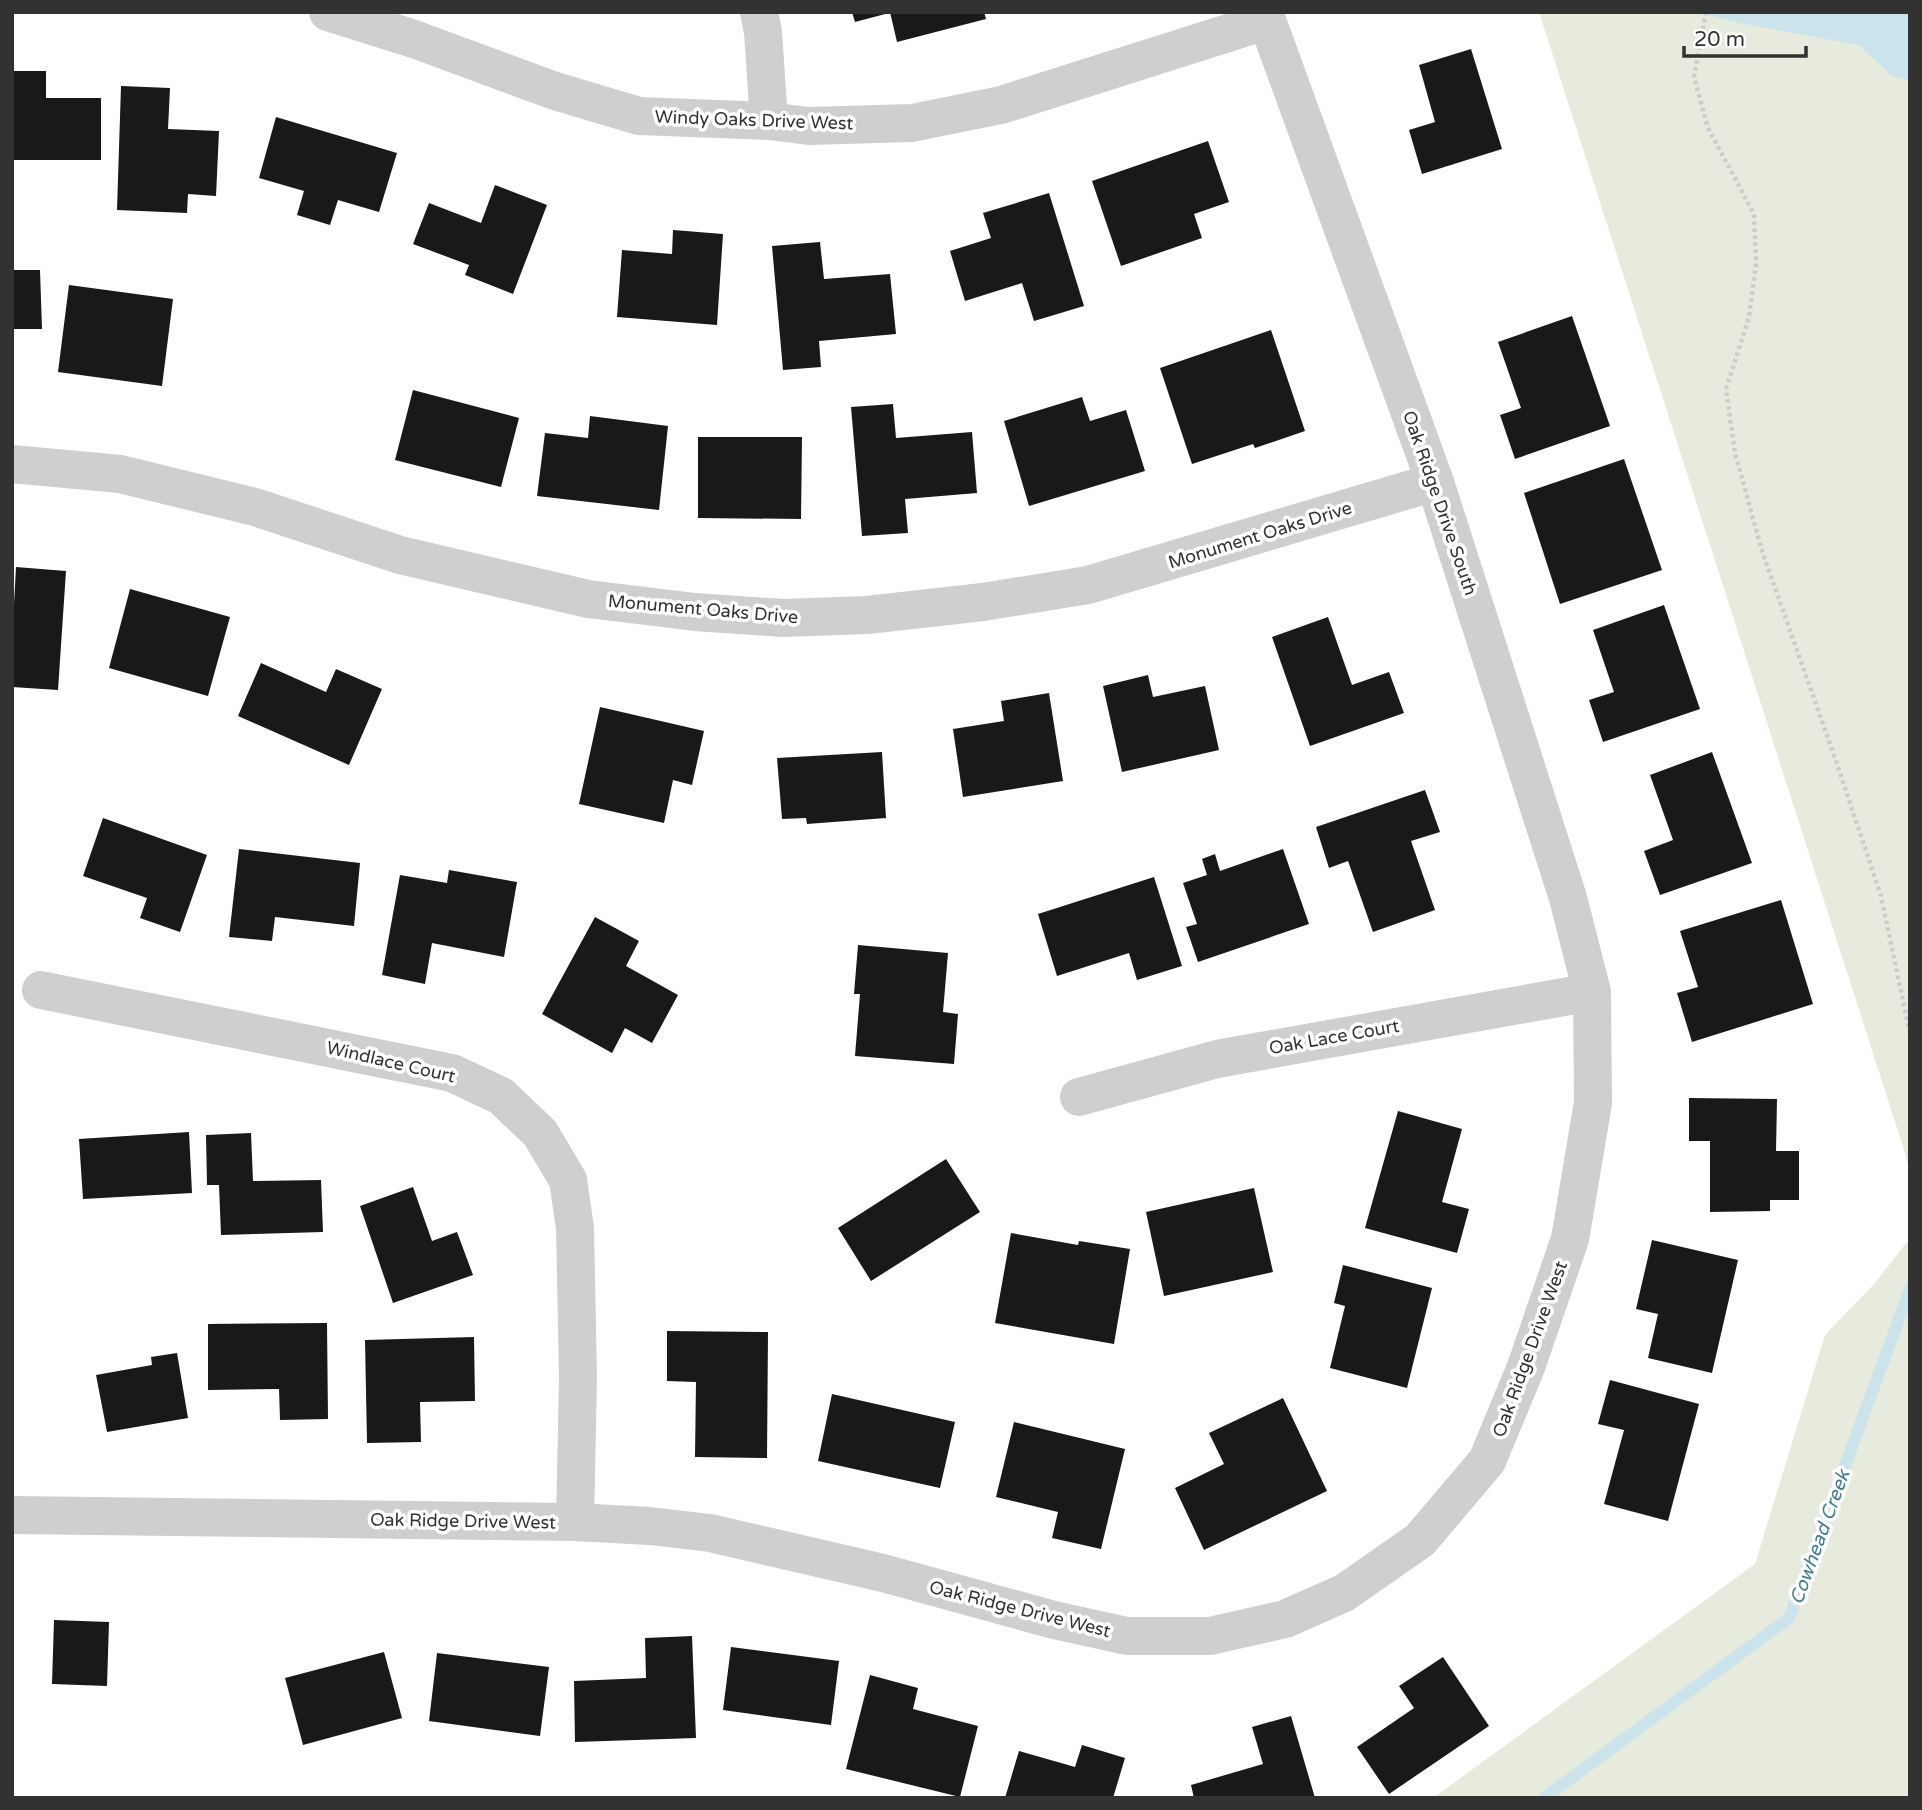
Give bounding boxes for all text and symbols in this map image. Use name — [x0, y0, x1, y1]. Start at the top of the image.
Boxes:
scale bar — [1684, 14, 1806, 58]
text: 20 m — [1694, 27, 1745, 52]
street label: Windy Oaks Drive West — [654, 106, 854, 134]
street label: Oak Ridge Drive South — [1398, 408, 1482, 598]
street label: Monument Oaks Drive — [1166, 497, 1354, 573]
street label: Monument Oaks Drive — [607, 590, 799, 628]
street label: Oak Lace Court — [1267, 1015, 1401, 1059]
street label: Windlace Court — [324, 1036, 458, 1088]
street label: Oak Ridge Drive West — [1488, 1258, 1572, 1440]
water label: Cowhead Creek — [1785, 1466, 1855, 1607]
street label: Oak Ridge Drive West — [370, 1508, 556, 1534]
street label: Oak Ridge Drive West — [927, 1576, 1113, 1642]

